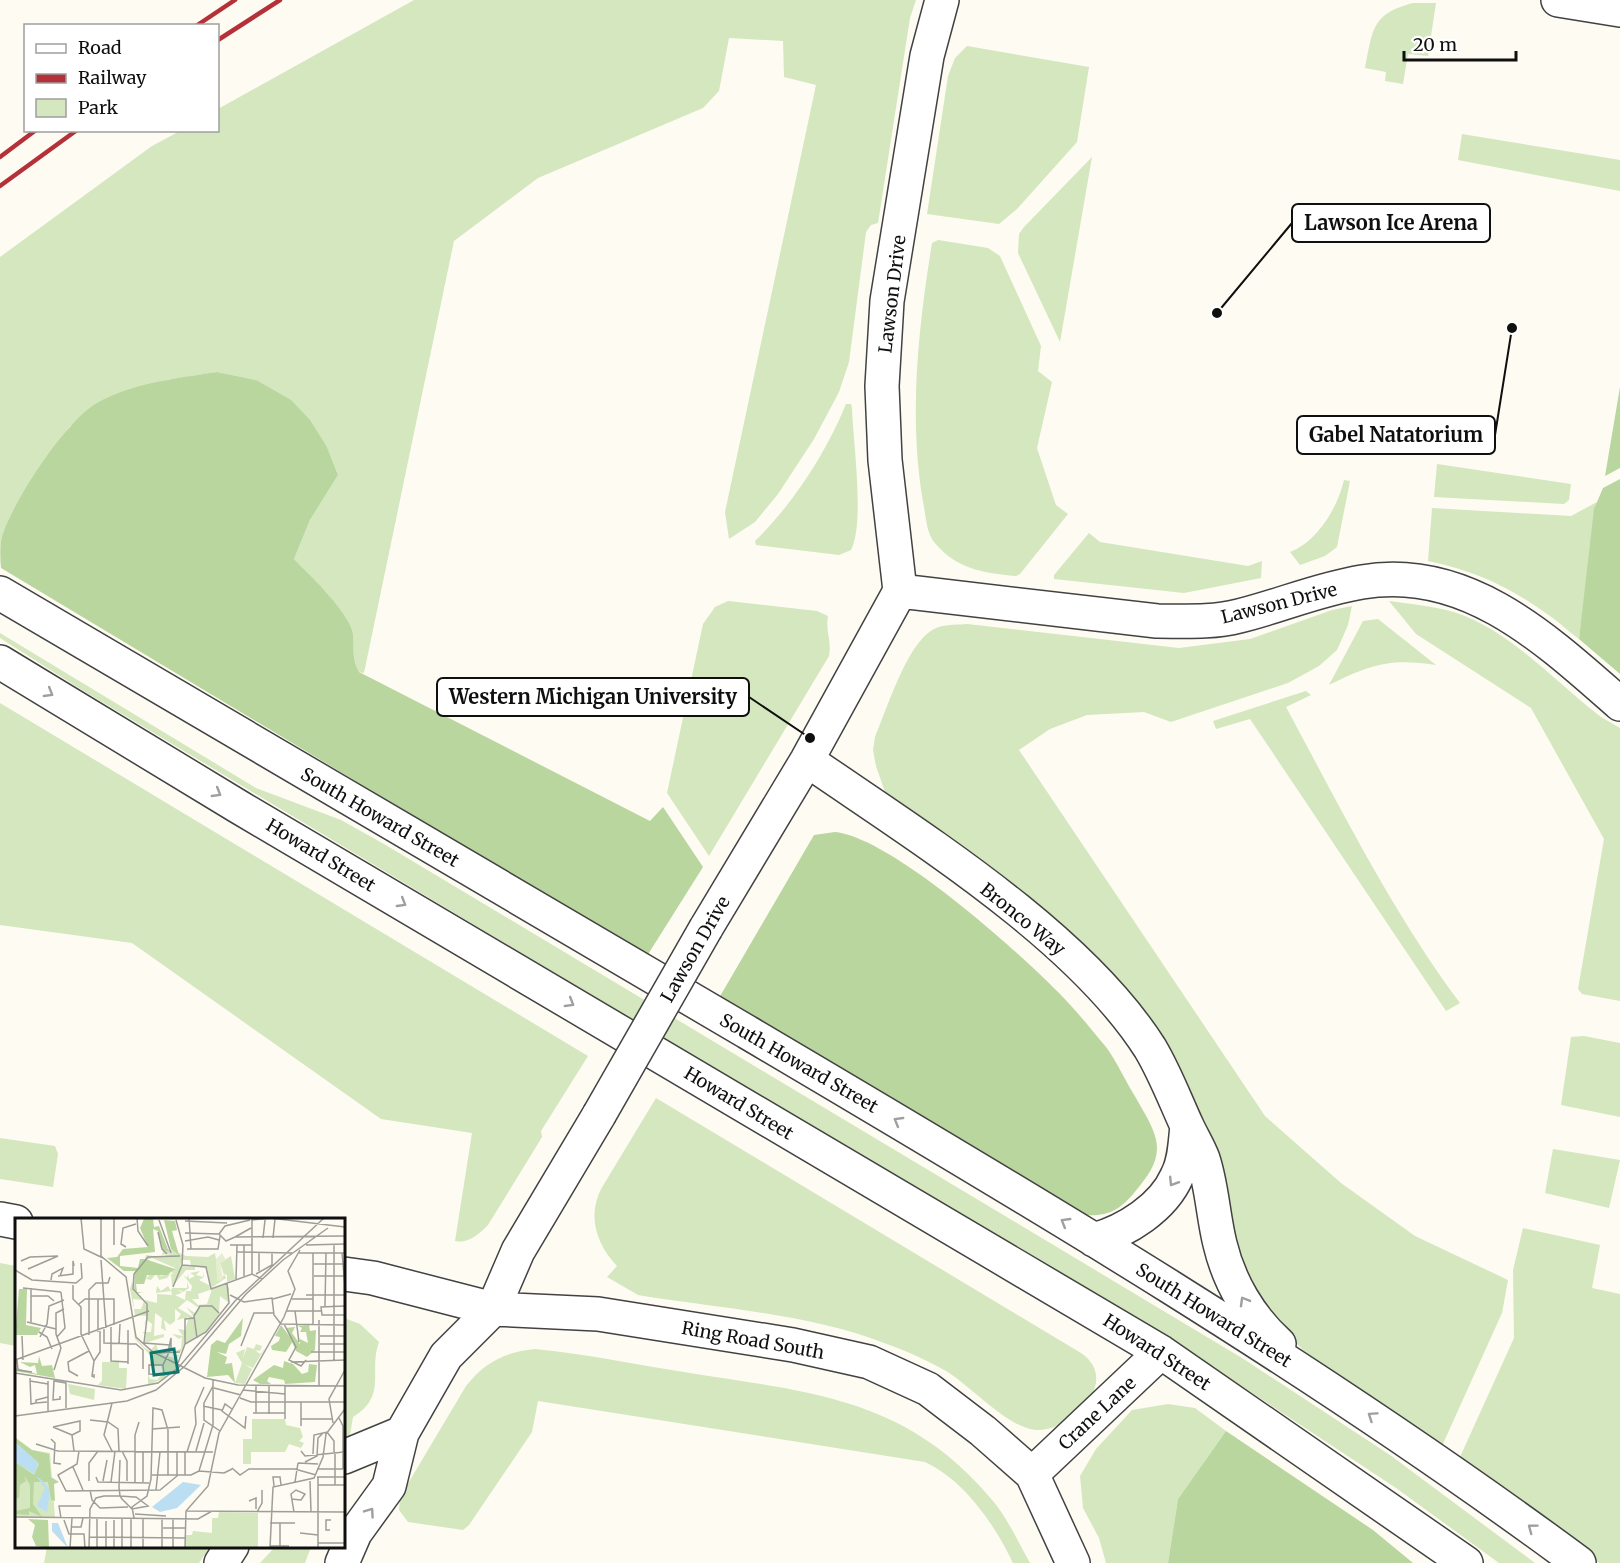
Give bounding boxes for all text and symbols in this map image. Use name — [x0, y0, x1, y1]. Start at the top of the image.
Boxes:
legend — [24, 24, 219, 132]
scale bar — [1404, 24, 1516, 62]
text: 20 m — [1413, 33, 1457, 56]
text: Road — [78, 36, 122, 59]
text: Railway — [78, 66, 147, 89]
text: Park — [78, 96, 119, 119]
callout: Lawson Ice Arena — [1292, 204, 1490, 242]
text: Lawson Ice Arena — [1304, 210, 1478, 235]
street label: Lawson Drive — [873, 234, 911, 354]
callout: Gabel Natatorium — [1297, 416, 1495, 454]
text: Gabel Natatorium — [1309, 422, 1483, 447]
street label: Lawson Drive — [1219, 577, 1339, 629]
callout: Western Michigan University — [437, 678, 749, 716]
text: Western Michigan University — [448, 684, 737, 709]
one-way arrow — [43, 686, 53, 698]
street label: South Howard Street — [297, 763, 463, 871]
one-way arrow — [211, 786, 221, 798]
street label: Howard Street — [262, 814, 380, 896]
street label: Bronco Way — [976, 878, 1071, 961]
street label: Lawson Drive — [655, 892, 735, 1006]
one-way arrow — [396, 896, 407, 908]
one-way arrow — [564, 995, 574, 1007]
street label: South Howard Street — [716, 1009, 882, 1117]
street label: Howard Street — [680, 1062, 798, 1144]
one-way arrow — [894, 1117, 904, 1129]
one-way arrow — [1169, 1175, 1180, 1186]
inset map — [15, 1218, 345, 1548]
one-way arrow — [1061, 1218, 1071, 1230]
street label: South Howard Street — [1132, 1258, 1296, 1372]
one-way arrow — [1240, 1297, 1252, 1307]
street label: Howard Street — [1099, 1309, 1215, 1395]
street label: Ring Road South — [680, 1316, 826, 1364]
street label: Crane Lane — [1054, 1371, 1140, 1455]
one-way arrow — [1368, 1412, 1379, 1423]
one-way arrow — [363, 1508, 374, 1519]
one-way arrow — [1527, 1524, 1538, 1535]

